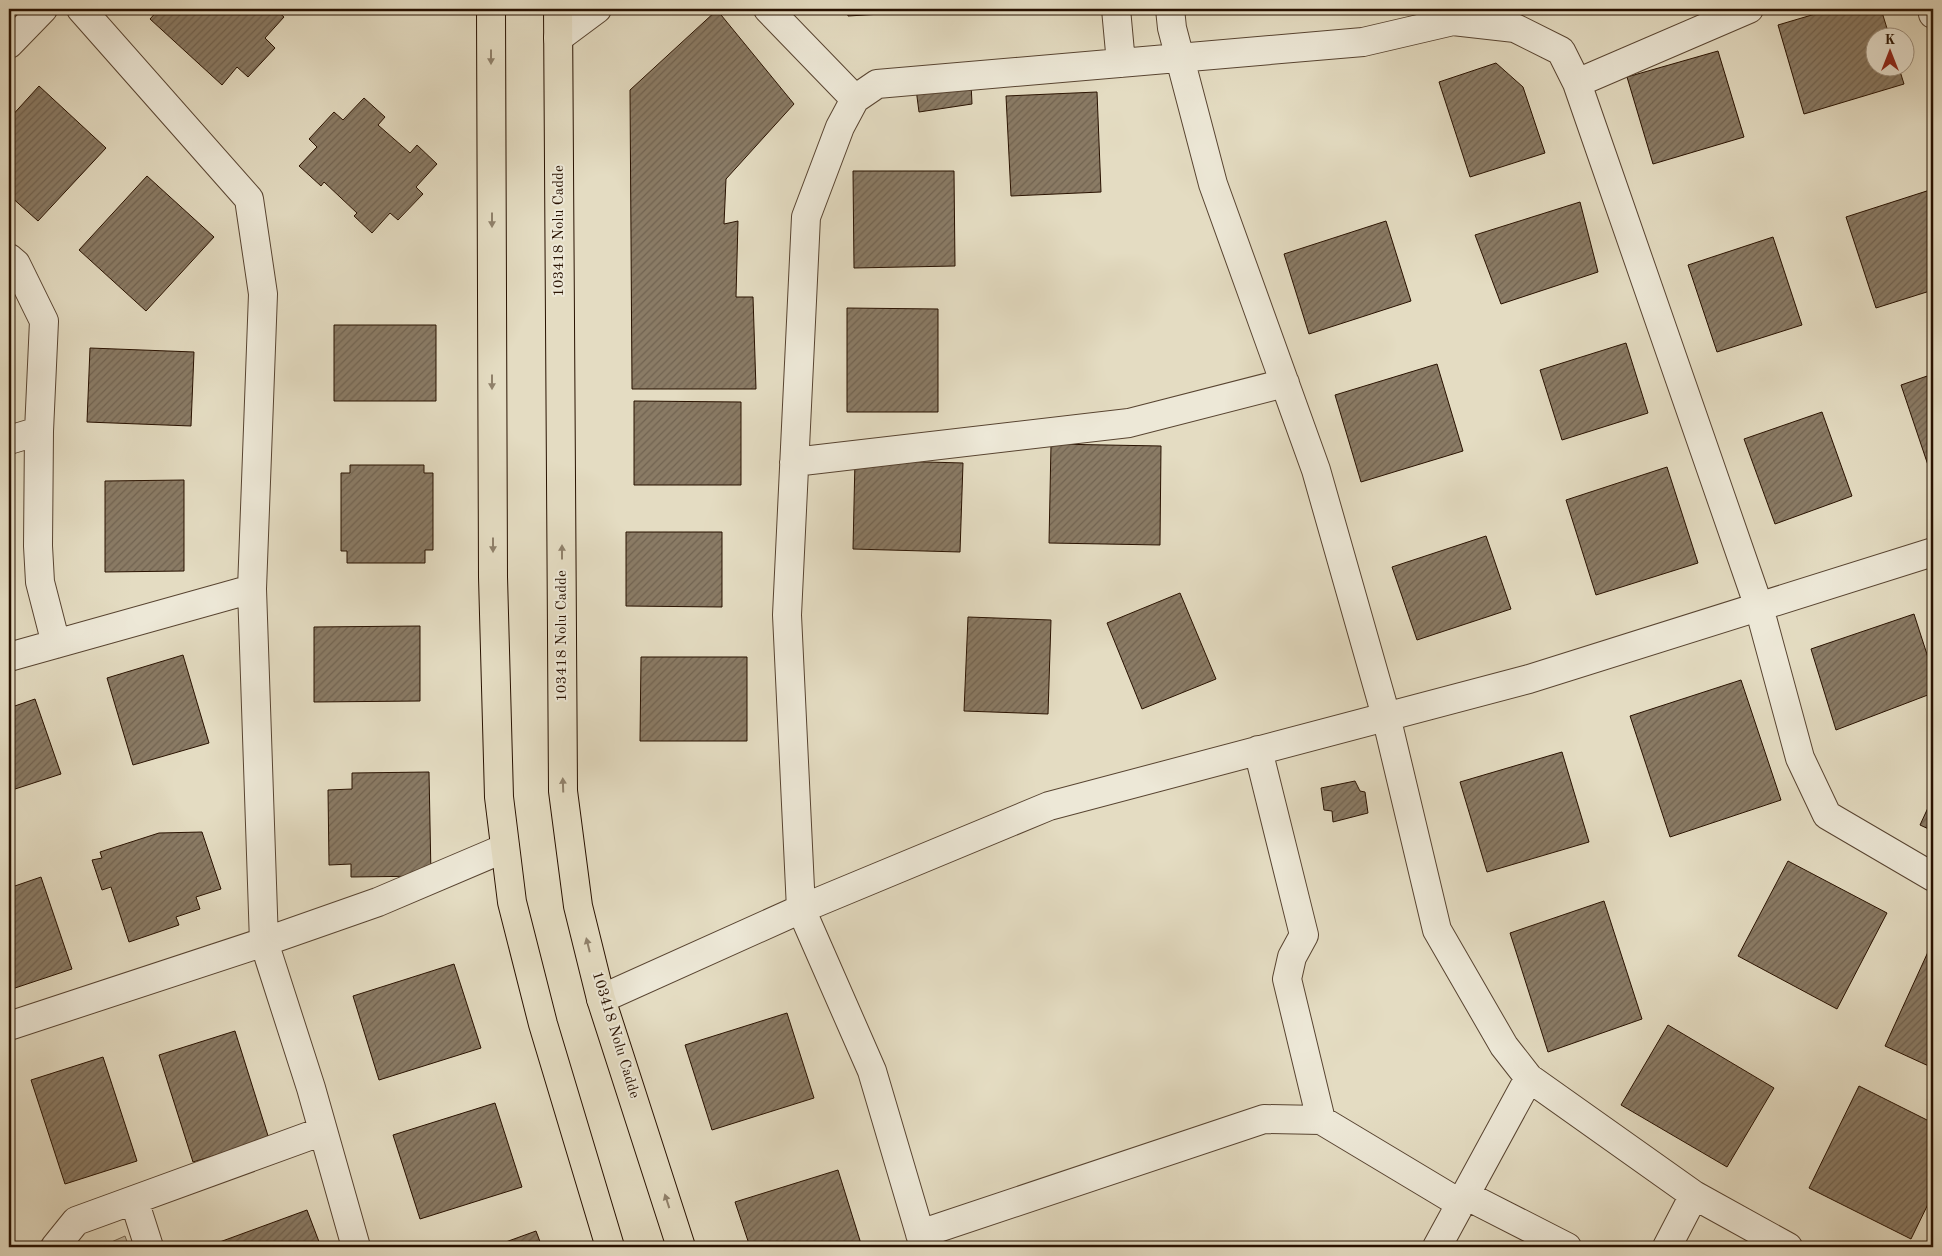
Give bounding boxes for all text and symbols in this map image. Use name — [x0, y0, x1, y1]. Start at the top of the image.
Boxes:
north arrow — [1864, 28, 1914, 78]
text: K — [1885, 33, 1896, 47]
one-way arrow — [487, 50, 495, 66]
street label: 103418 Nolu Cadde — [552, 165, 567, 297]
one-way arrow — [488, 212, 496, 228]
one-way arrow — [488, 375, 496, 391]
one-way arrow — [489, 537, 497, 553]
one-way arrow — [557, 544, 565, 560]
street label: 103418 Nolu Cadde — [555, 570, 570, 702]
one-way arrow — [559, 777, 567, 793]
one-way arrow — [584, 938, 592, 953]
street label: 103418 Nolu Cadde — [589, 970, 641, 1100]
one-way arrow — [662, 1193, 670, 1208]

